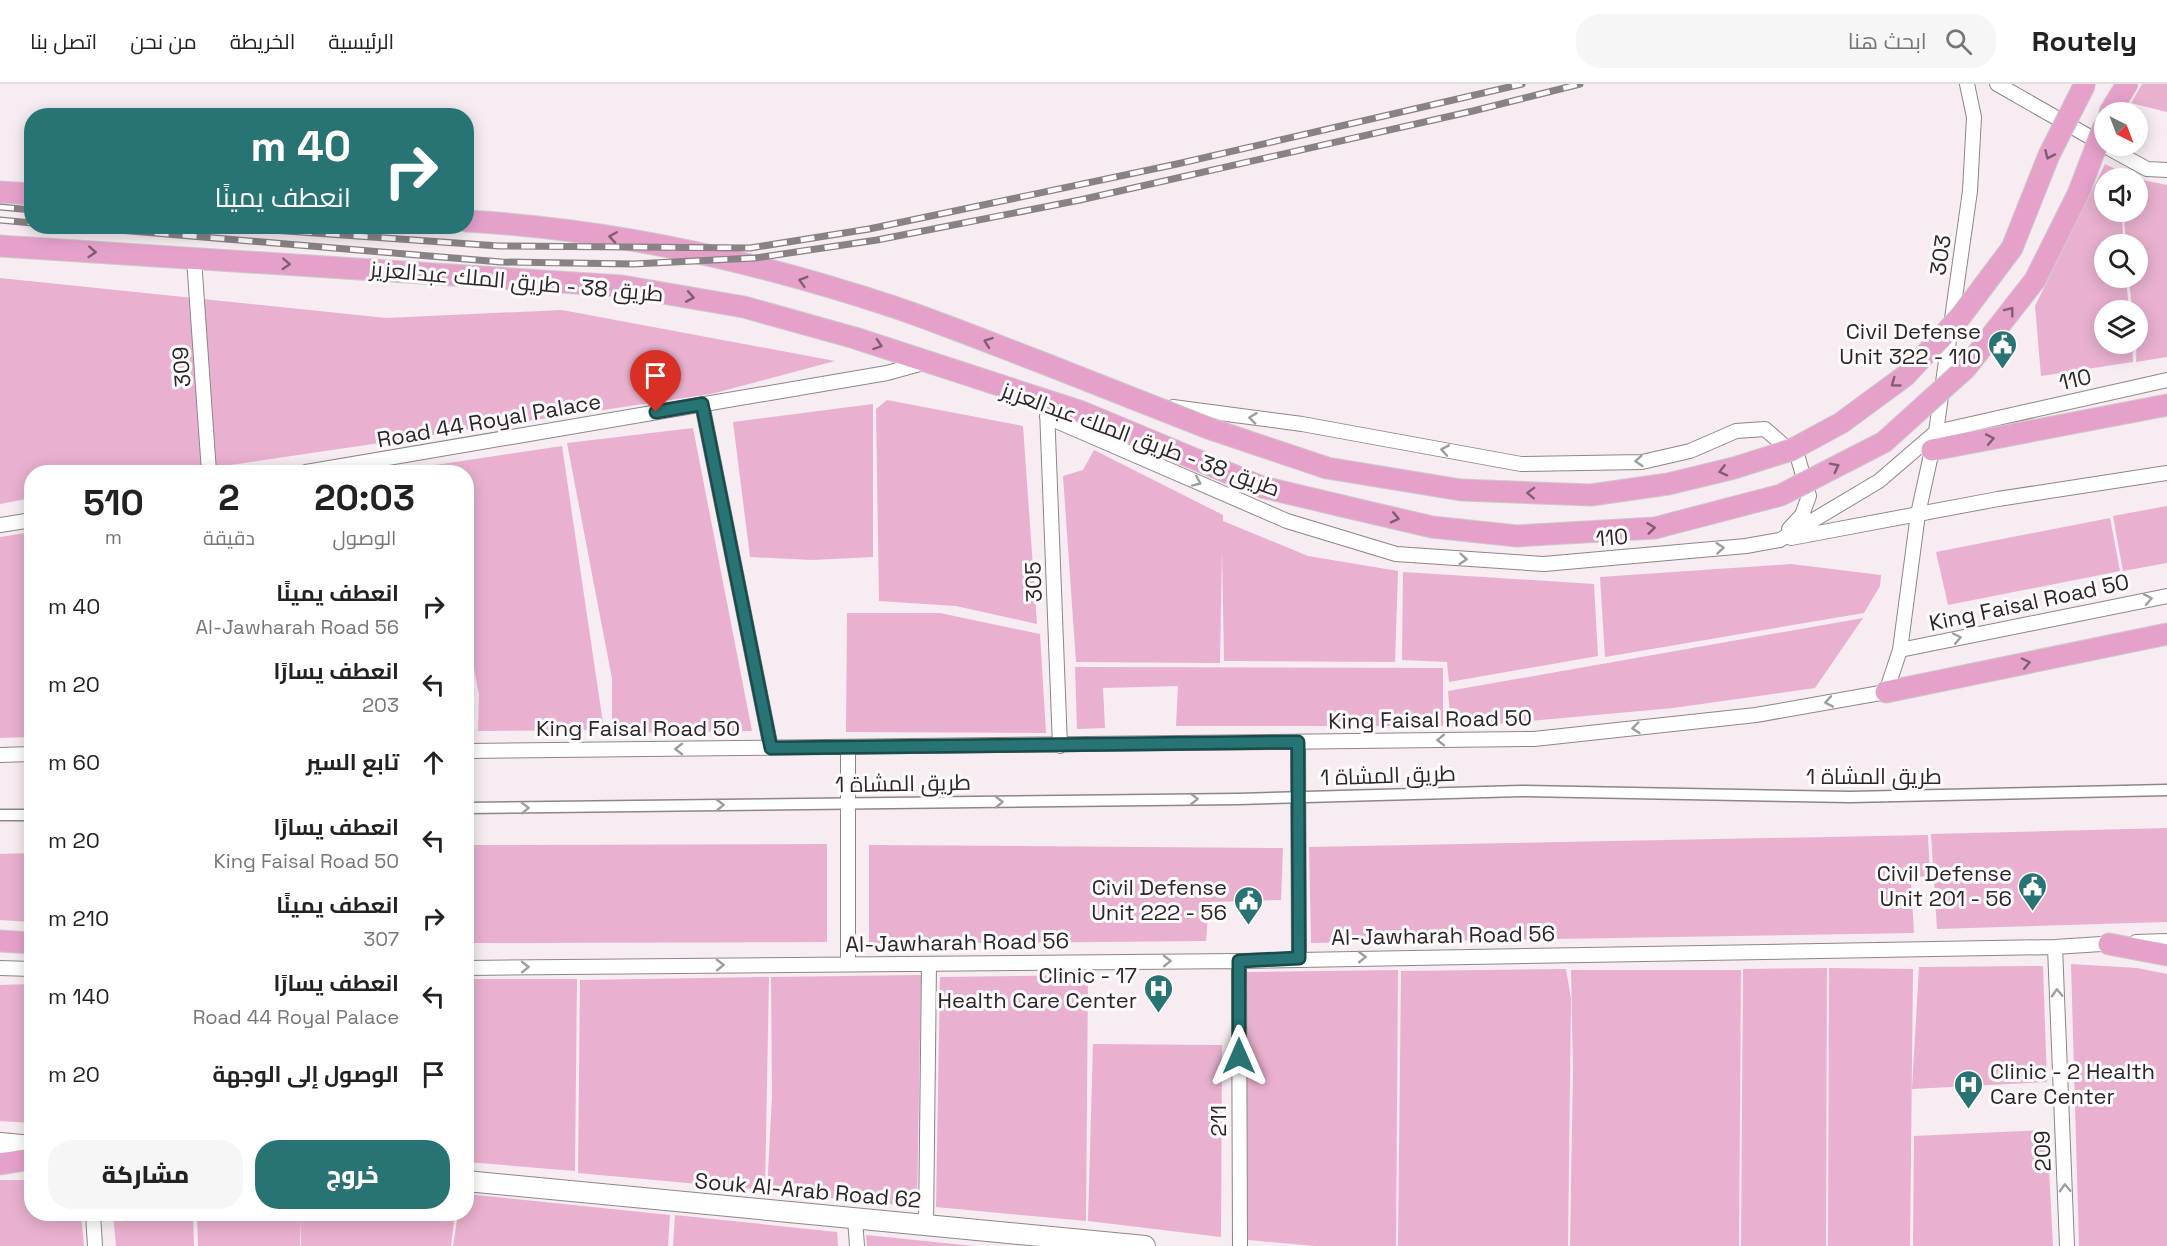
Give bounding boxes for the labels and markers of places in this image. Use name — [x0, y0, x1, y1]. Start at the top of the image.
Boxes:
place label: Civil Defense Unit 322 - 110 — [1839, 317, 1981, 370]
public building icon: Civil Defense Unit 322 - 110 — [1986, 328, 2018, 370]
pin — [630, 350, 681, 412]
place label: Civil Defense Unit 201 - 56 — [1877, 859, 2012, 912]
public building icon: Civil Defense Unit 201 - 56 — [2017, 870, 2049, 912]
place label: Civil Defense Unit 222 - 56 — [1091, 873, 1227, 926]
public building icon: Civil Defense Unit 222 - 56 — [1232, 884, 1264, 926]
place label: Clinic - 17 Health Care Center — [938, 961, 1137, 1014]
hospital icon: Clinic - 17 Health Care Center — [1142, 972, 1174, 1014]
place label: Clinic - 2 Health Care Center — [1990, 1057, 2155, 1110]
hospital icon: Clinic - 2 Health Care Center — [1953, 1068, 1985, 1110]

